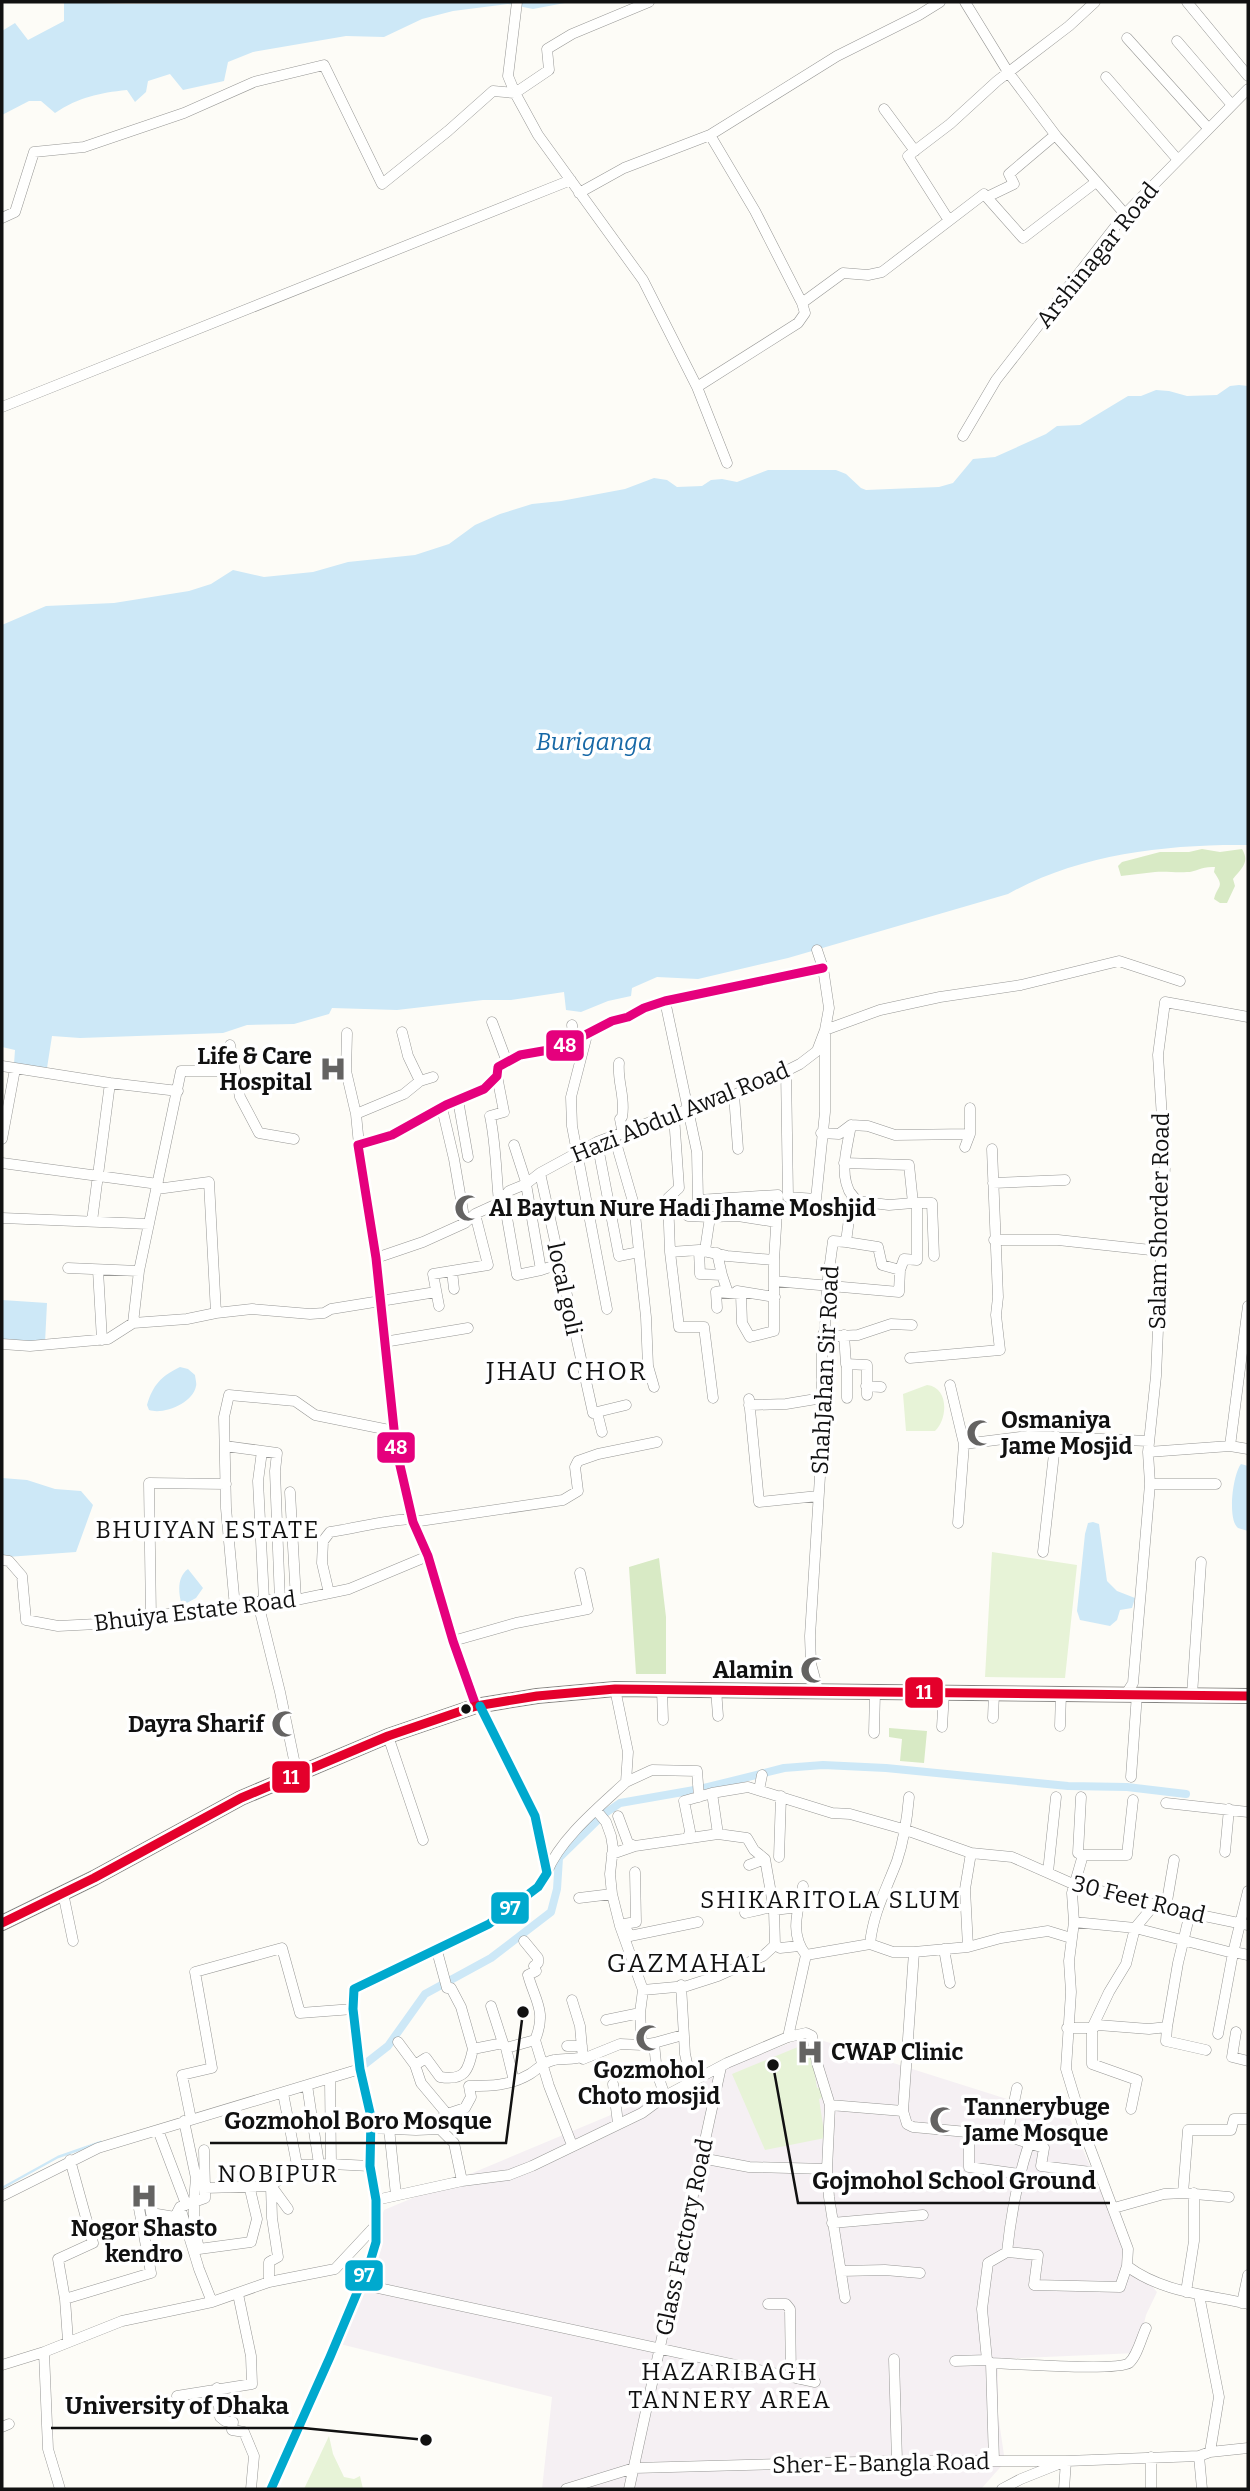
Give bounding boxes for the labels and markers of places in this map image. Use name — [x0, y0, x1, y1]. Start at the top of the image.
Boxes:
place label: Life & Care Hospital — [197, 1042, 312, 1096]
hospital icon: Life & Care Hospital — [318, 1054, 348, 1084]
mosque icon: Al Baytun Nure Hadi Jhame Moshjid — [453, 1193, 483, 1223]
place label: Al Baytun Nure Hadi Jhame Moshjid — [489, 1194, 876, 1222]
place label: Osmaniya Jame Mosjid — [999, 1406, 1133, 1460]
mosque icon: Osmaniya Jame Mosjid — [965, 1418, 995, 1448]
mosque icon: Alamin — [799, 1655, 829, 1685]
place label: Alamin — [713, 1656, 793, 1684]
unlabelled marker — [459, 1702, 473, 1716]
mosque icon: Dayra Sharif — [270, 1709, 300, 1739]
place label: Dayra Sharif — [128, 1710, 265, 1738]
mosque icon: Gozmohol Choto mosjid — [634, 2023, 664, 2053]
hospital icon: CWAP Clinic — [795, 2037, 825, 2067]
place label: CWAP Clinic — [831, 2038, 963, 2066]
place label: Gozmohol Choto mosjid — [578, 2056, 720, 2110]
place label: Tannerybuge Jame Mosque — [962, 2093, 1110, 2147]
callout: Gozmohol Boro Mosque — [210, 2098, 506, 2143]
mosque icon: Tannerybuge Jame Mosque — [928, 2105, 958, 2135]
callout: Gojmohol School Ground — [798, 2158, 1110, 2203]
hospital icon: Nogor Shasto kendro — [129, 2181, 159, 2211]
place label: Nogor Shasto kendro — [71, 2214, 217, 2268]
callout: University of Dhaka — [51, 2383, 303, 2428]

